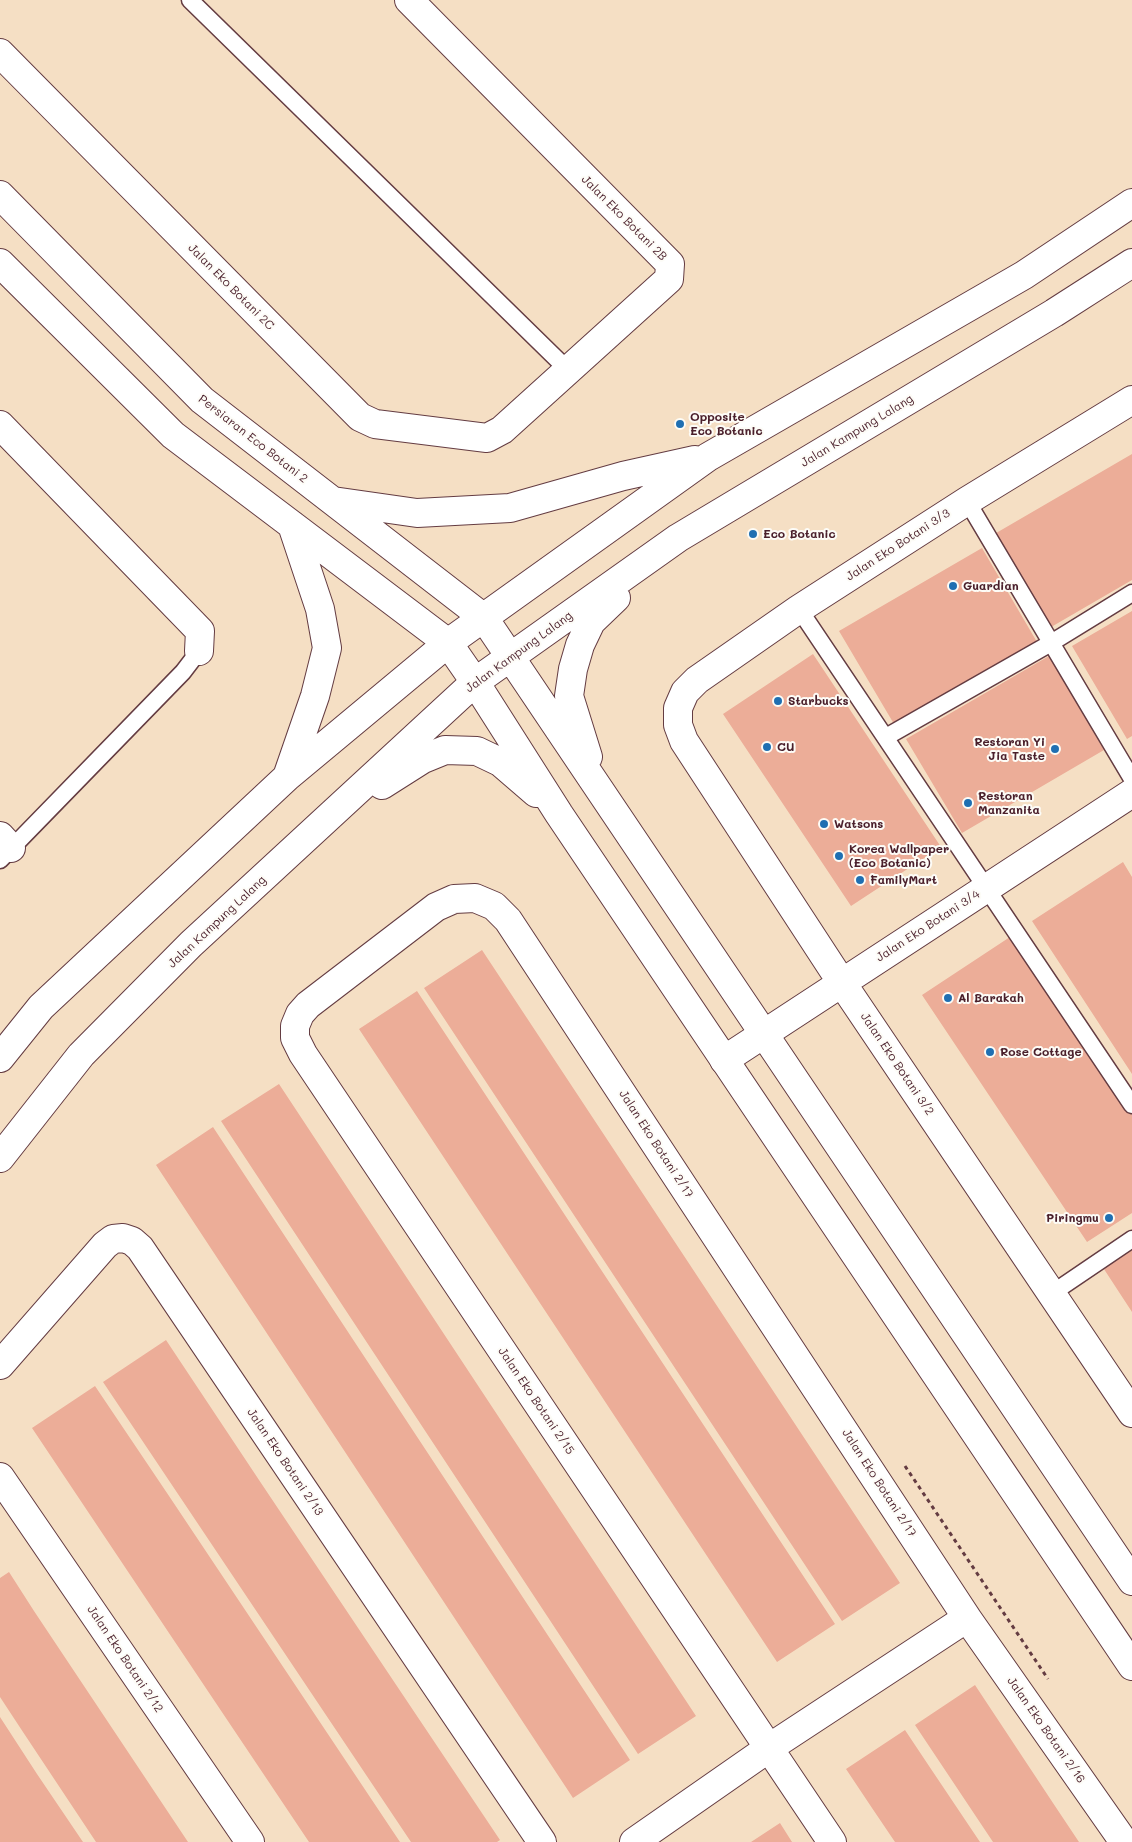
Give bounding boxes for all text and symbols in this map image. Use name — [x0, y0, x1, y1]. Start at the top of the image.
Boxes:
street label: Jalan Eko Botani 2B — [578, 172, 670, 264]
street label: Jalan Eko Botani 2C — [185, 241, 277, 333]
street label: Persiaran Eco Botani 2 — [195, 392, 311, 486]
street label: Jalan Kampung Lalang — [798, 392, 916, 470]
place label: Opposite Eco Botanic — [690, 410, 763, 438]
marker: Opposite Eco Botanic — [674, 418, 686, 430]
street label: Jalan Eko Botani 3/3 — [843, 506, 953, 584]
place label: Eco Botanic — [763, 527, 836, 541]
marker: Eco Botanic — [747, 528, 759, 540]
place label: Guardian — [963, 579, 1019, 593]
marker: Guardian — [947, 580, 959, 592]
street label: Jalan Kampung Lalang — [463, 608, 575, 696]
place label: Starbucks — [788, 694, 849, 708]
marker: Starbucks — [772, 695, 784, 707]
place label: Restoran Yi Jia Taste — [974, 735, 1045, 763]
place label: CU — [777, 740, 794, 754]
marker: CU — [761, 741, 773, 753]
marker: Restoran Yi Jia Taste — [1049, 743, 1061, 755]
place label: Restoran Manzanita — [978, 789, 1040, 817]
marker: Restoran Manzanita — [962, 797, 974, 809]
place label: Watsons — [834, 817, 883, 831]
marker: Watsons — [818, 818, 830, 830]
place label: Korea Wallpaper (Eco Botanic) — [849, 842, 949, 870]
marker: Korea Wallpaper (Eco Botanic) — [833, 850, 845, 862]
street label: Jalan Kampung Lalang — [165, 873, 269, 971]
place label: FamilyMart — [870, 873, 937, 887]
marker: FamilyMart — [854, 874, 866, 886]
street label: Jalan Eko Botani 3/4 — [873, 887, 983, 965]
place label: Al Barakah — [958, 991, 1024, 1005]
marker: Al Barakah — [942, 992, 954, 1004]
street label: Jalan Eko Botani 3/2 — [857, 1010, 937, 1118]
place label: Rose Cottage — [1000, 1045, 1082, 1059]
marker: Rose Cottage — [984, 1046, 996, 1058]
street label: Jalan Eko Botani 2/17 — [616, 1087, 696, 1201]
place label: Piringmu — [1046, 1211, 1099, 1225]
marker: Piringmu — [1103, 1212, 1115, 1224]
street label: Jalan Eko Botani 2/15 — [495, 1345, 577, 1457]
street label: Jalan Eko Botani 2/13 — [244, 1406, 326, 1518]
street label: Jalan Eko Botani 2/17 — [839, 1426, 919, 1540]
street label: Jalan Eko Botani 2/12 — [84, 1603, 166, 1715]
street label: Jalan Eko Botani 2/16 — [1004, 1674, 1088, 1786]

